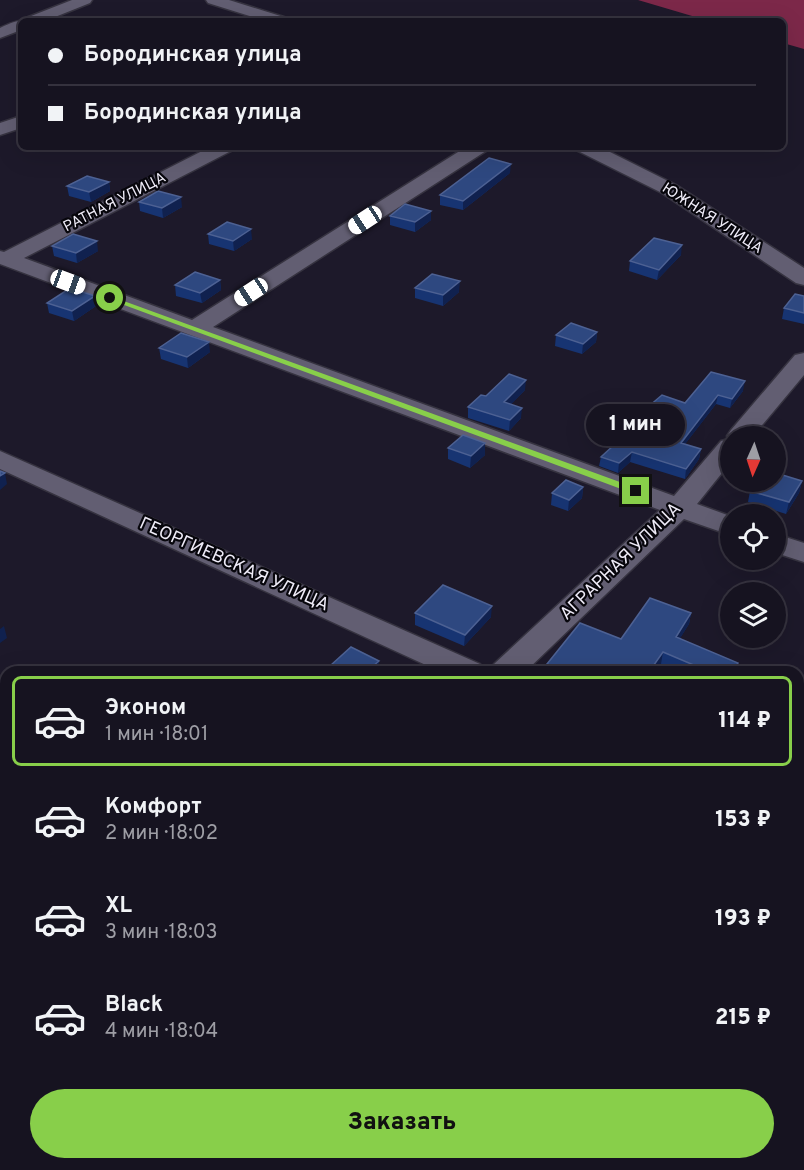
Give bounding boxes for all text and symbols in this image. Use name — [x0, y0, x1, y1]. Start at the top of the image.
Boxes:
text: Бородинская улица — [84, 42, 301, 69]
text: Бородинская улица — [84, 100, 301, 127]
street label: РАТНАЯ УЛИЦА — [60, 169, 170, 237]
street label: ЮЖНАЯ УЛИЦА — [658, 179, 766, 259]
car — [345, 203, 385, 237]
car — [48, 267, 88, 297]
car — [231, 275, 271, 309]
route start — [96, 284, 123, 311]
callout: 1 мин — [586, 404, 686, 446]
text: 1 мин — [609, 412, 662, 438]
north arrow — [720, 426, 786, 492]
map controls — [720, 426, 786, 648]
route end — [622, 477, 649, 504]
street label: АГРАРНАЯ УЛИЦА — [555, 498, 687, 626]
button: locate — [720, 504, 786, 570]
street label: ГЕОРГИЕВСКАЯ УЛИЦА — [135, 513, 333, 617]
button: layers — [720, 582, 786, 648]
icon: car — [33, 694, 87, 748]
text: Эконом — [105, 695, 186, 722]
text: 114 ₽ — [718, 708, 771, 735]
text: 1 мин · 18:01 — [105, 722, 208, 748]
icon: car — [33, 793, 87, 847]
text: Комфорт — [105, 794, 202, 821]
text: 153 ₽ — [715, 807, 771, 834]
text: 2 мин · 18:02 — [105, 821, 218, 847]
icon: car — [33, 892, 87, 946]
text: XL — [105, 893, 132, 920]
text: 193 ₽ — [715, 906, 771, 933]
text: 3 мин · 18:03 — [105, 920, 218, 946]
icon: car — [33, 991, 87, 1045]
text: Black — [105, 992, 163, 1019]
text: 215 ₽ — [715, 1005, 771, 1032]
text: 4 мин · 18:04 — [105, 1019, 218, 1045]
button: Заказать — [30, 1089, 774, 1158]

